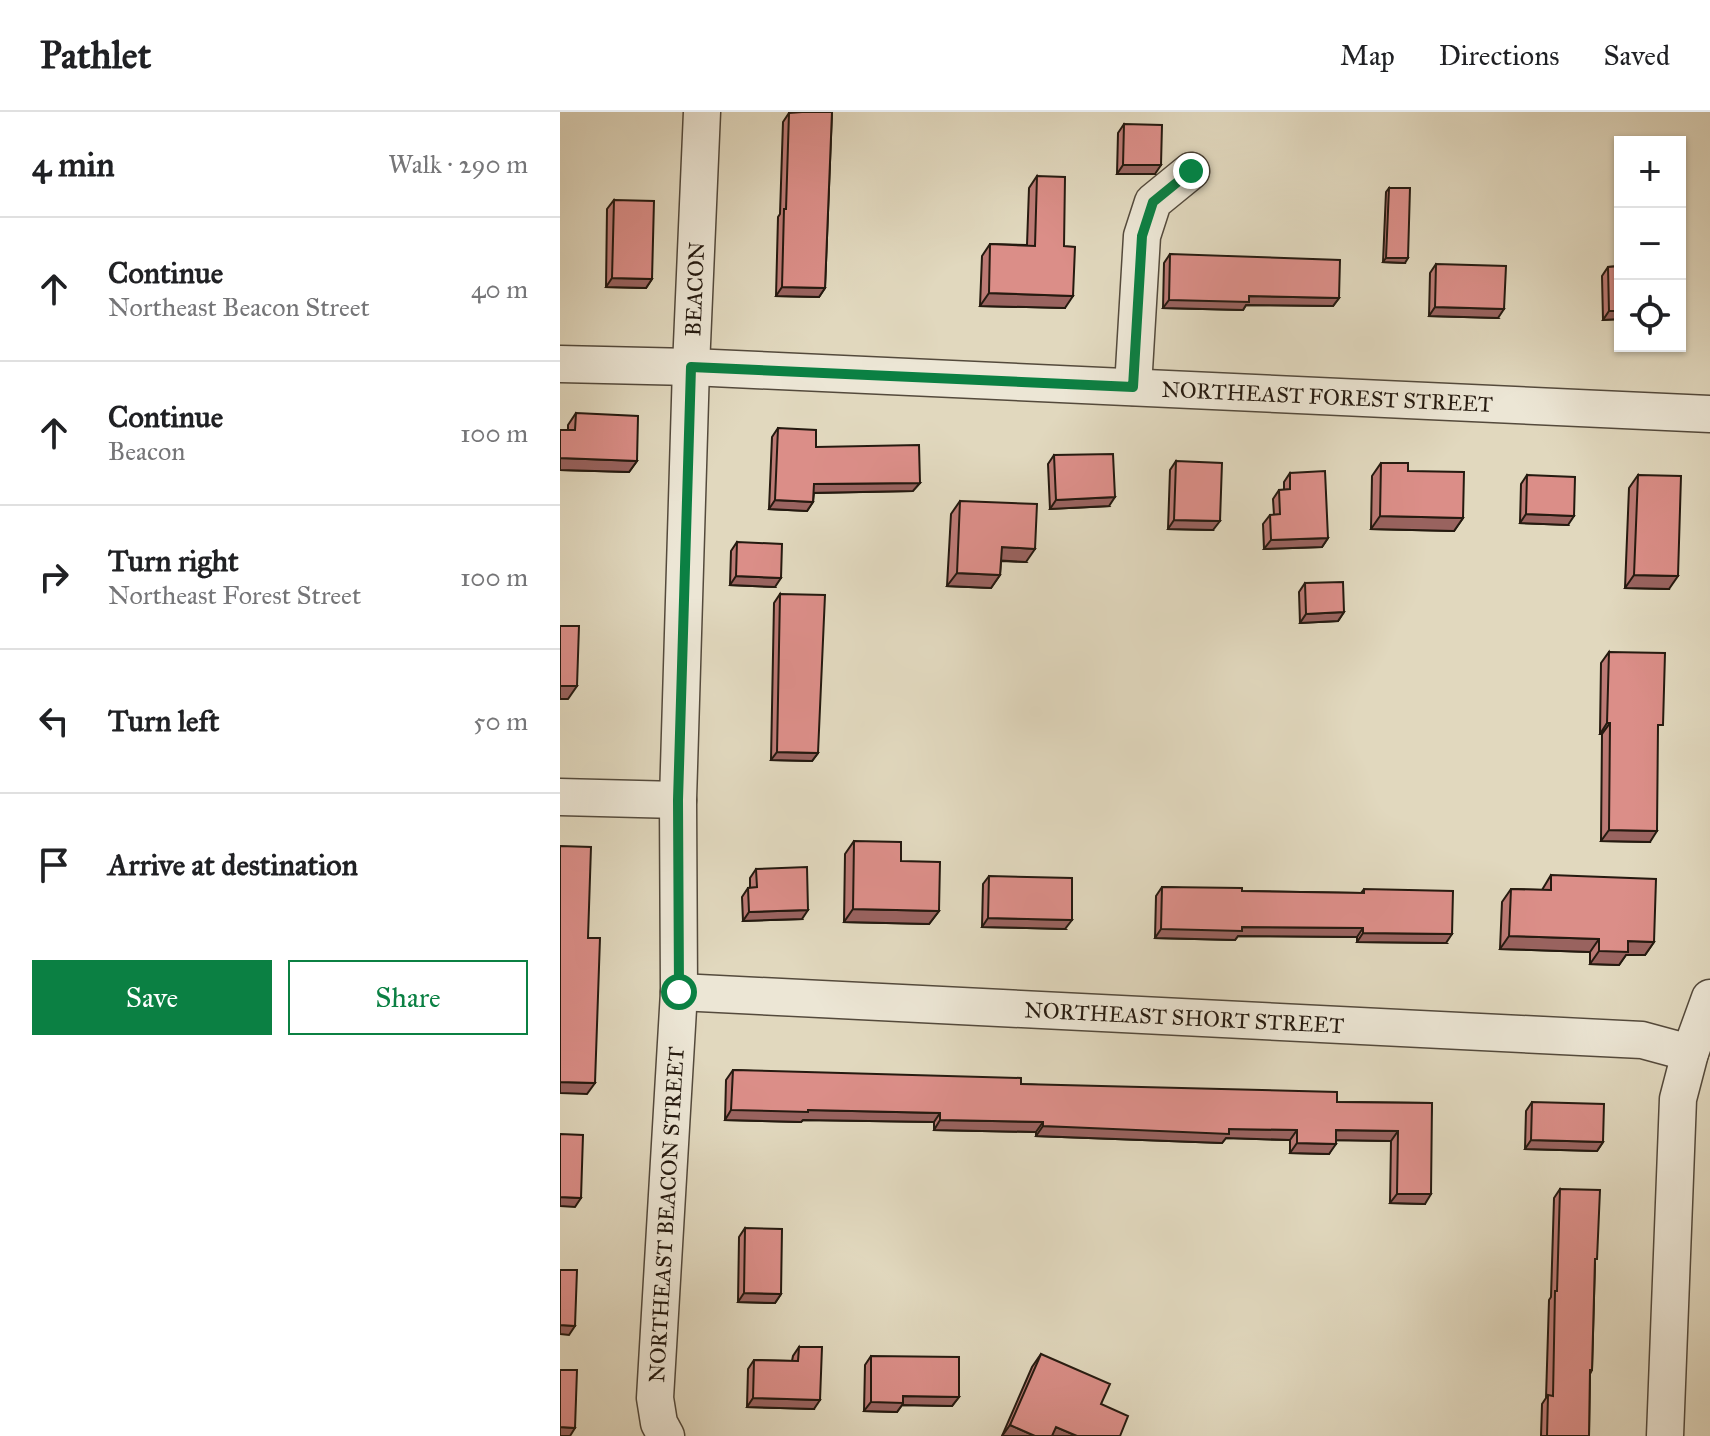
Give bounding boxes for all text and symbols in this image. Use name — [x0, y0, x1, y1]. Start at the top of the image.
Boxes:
text: Pathlet — [40, 32, 151, 78]
text: Map — [1340, 38, 1395, 73]
text: Directions — [1439, 38, 1560, 73]
text: Saved — [1604, 38, 1670, 73]
map controls — [1614, 136, 1686, 352]
button: + — [1614, 136, 1686, 208]
text: 4 min — [32, 144, 115, 185]
text: Walk · 290 m — [388, 148, 528, 180]
route end — [1173, 153, 1209, 189]
button: − — [1614, 208, 1686, 280]
street label: BEACON — [679, 241, 710, 337]
text: Continue — [108, 255, 223, 291]
icon: ahead — [32, 267, 76, 311]
text: 40 m — [471, 273, 528, 305]
button: locate — [1614, 280, 1686, 352]
text: Northeast Beacon Street — [108, 291, 370, 323]
street label: NORTHEAST FOREST STREET — [1161, 376, 1494, 418]
text: Continue — [108, 399, 223, 435]
icon: ahead — [32, 411, 76, 455]
text: 100 m — [460, 417, 528, 449]
text: Beacon — [108, 435, 185, 467]
text: Turn right — [108, 543, 239, 579]
icon: right — [32, 555, 76, 599]
text: 100 m — [460, 561, 528, 593]
text: Northeast Forest Street — [108, 579, 361, 611]
icon: left — [32, 699, 76, 743]
text: Turn left — [108, 703, 219, 739]
text: 50 m — [473, 705, 528, 737]
icon: arrive — [32, 843, 76, 887]
text: Arrive at destination — [108, 847, 358, 883]
button: Save — [32, 960, 272, 1035]
button: Share — [288, 960, 528, 1035]
route start — [661, 974, 697, 1010]
street label: NORTHEAST SHORT STREET — [1024, 996, 1345, 1039]
street label: NORTHEAST BEACON STREET — [643, 1046, 690, 1383]

